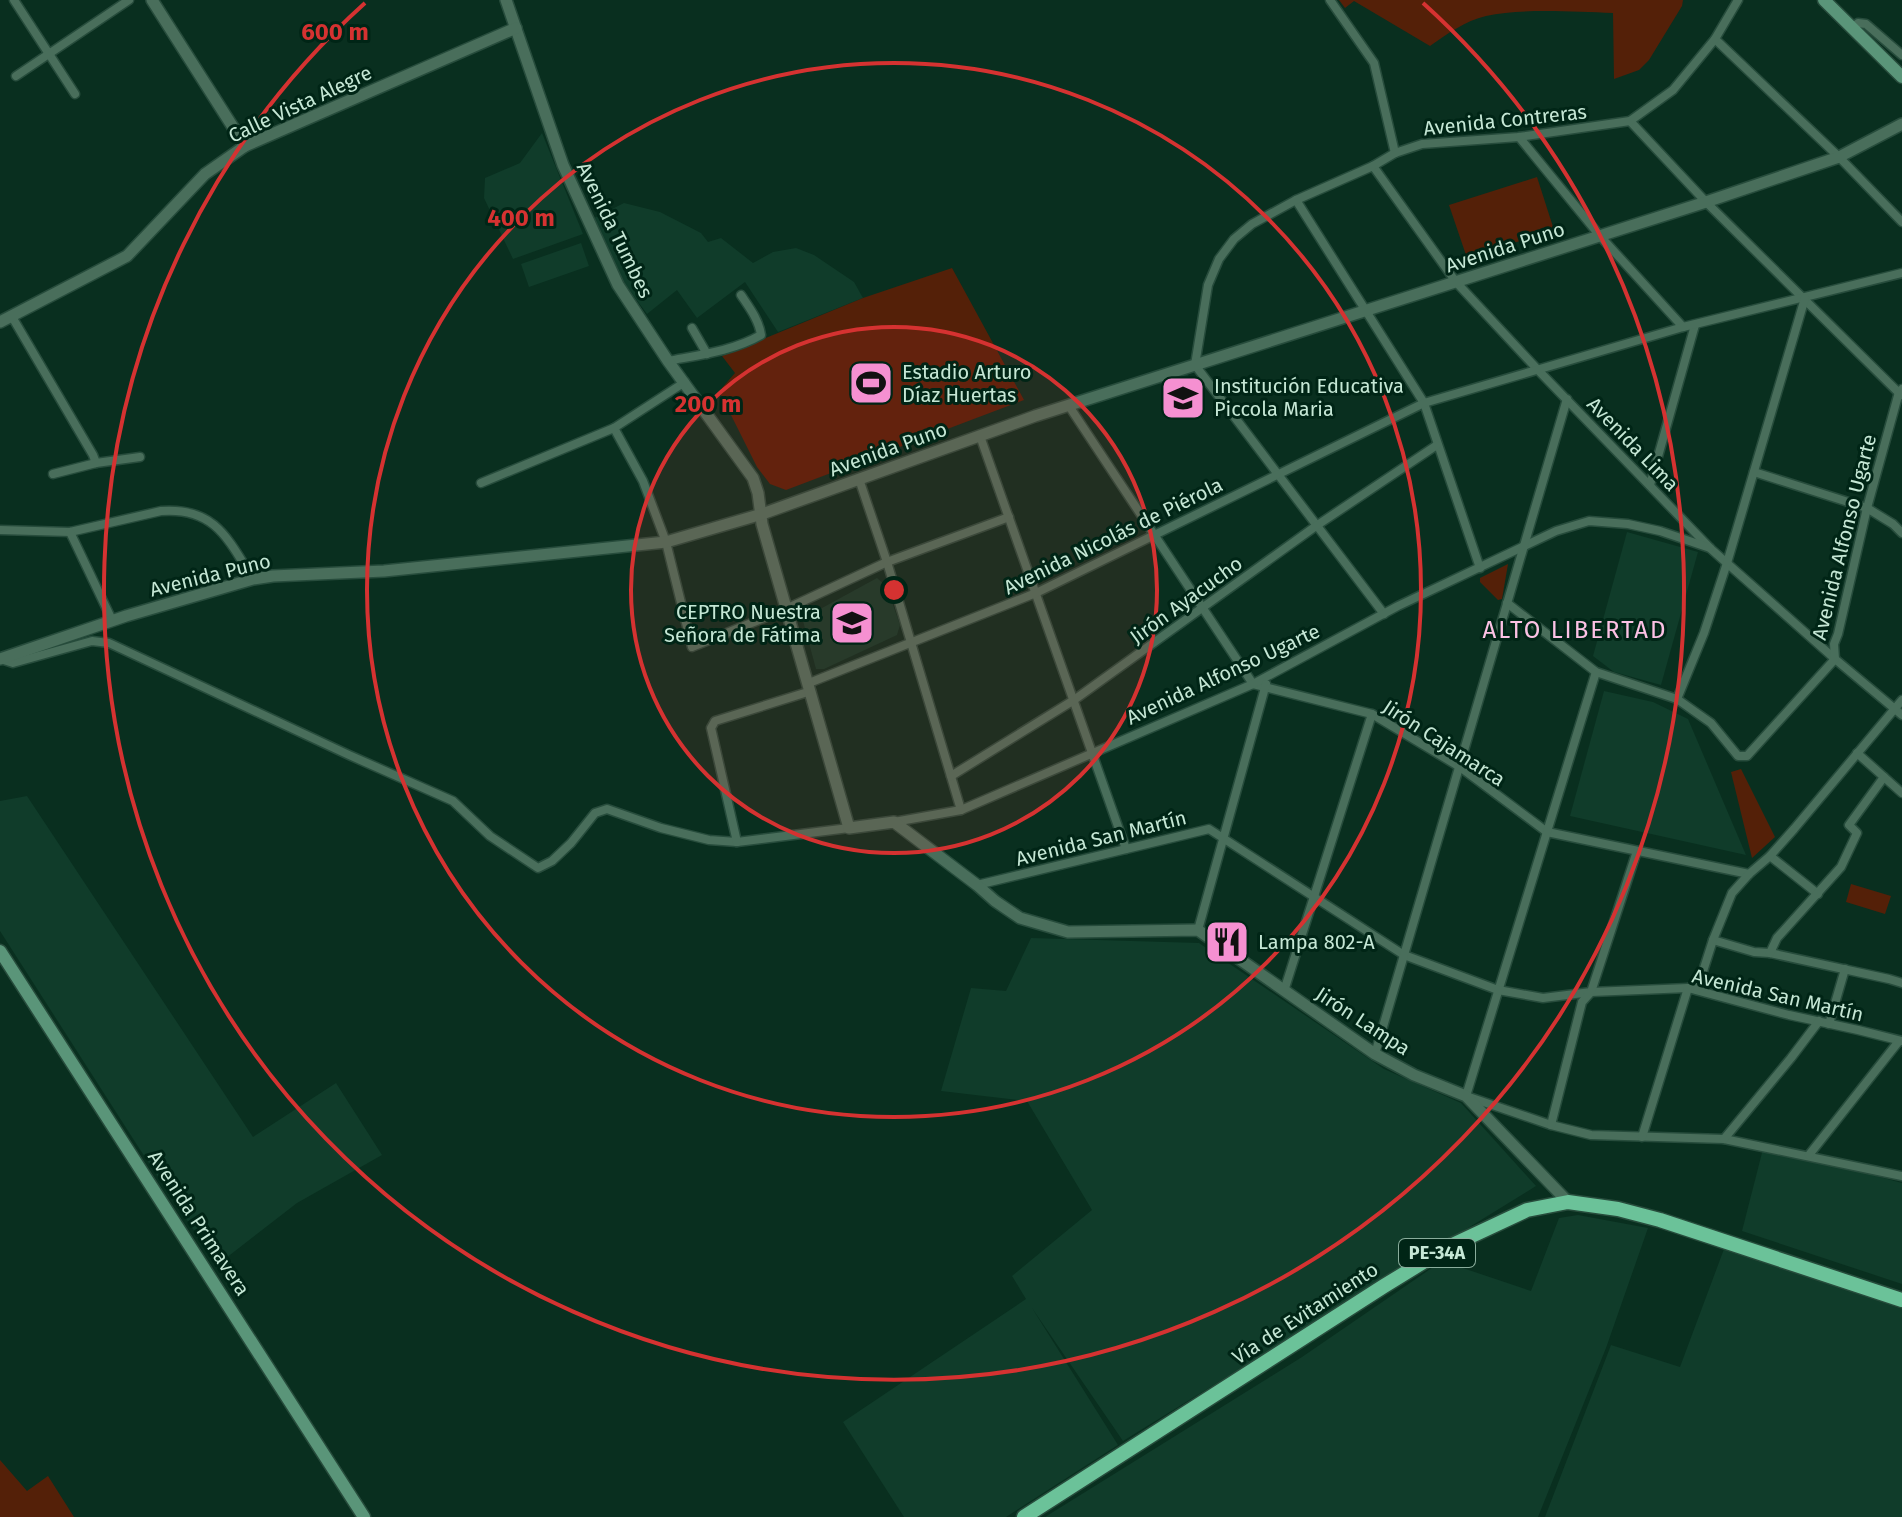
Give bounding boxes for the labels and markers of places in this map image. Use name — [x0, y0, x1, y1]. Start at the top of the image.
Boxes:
sports icon: Estadio Arturo Díaz Huertas — [847, 359, 895, 407]
place label: Estadio Arturo Díaz Huertas — [902, 360, 1031, 407]
school or university icon: Institución Educativa Piccola Maria — [1159, 374, 1207, 422]
place label: Institución Educativa Piccola Maria — [1214, 374, 1404, 421]
centre of rings — [880, 576, 908, 604]
school or university icon: CEPTRO Nuestra Señora de Fátima — [828, 599, 876, 647]
place label: CEPTRO Nuestra Señora de Fátima — [664, 600, 821, 647]
restaurant icon: Lampa 802-A — [1203, 918, 1251, 966]
place label: Lampa 802-A — [1258, 930, 1375, 954]

